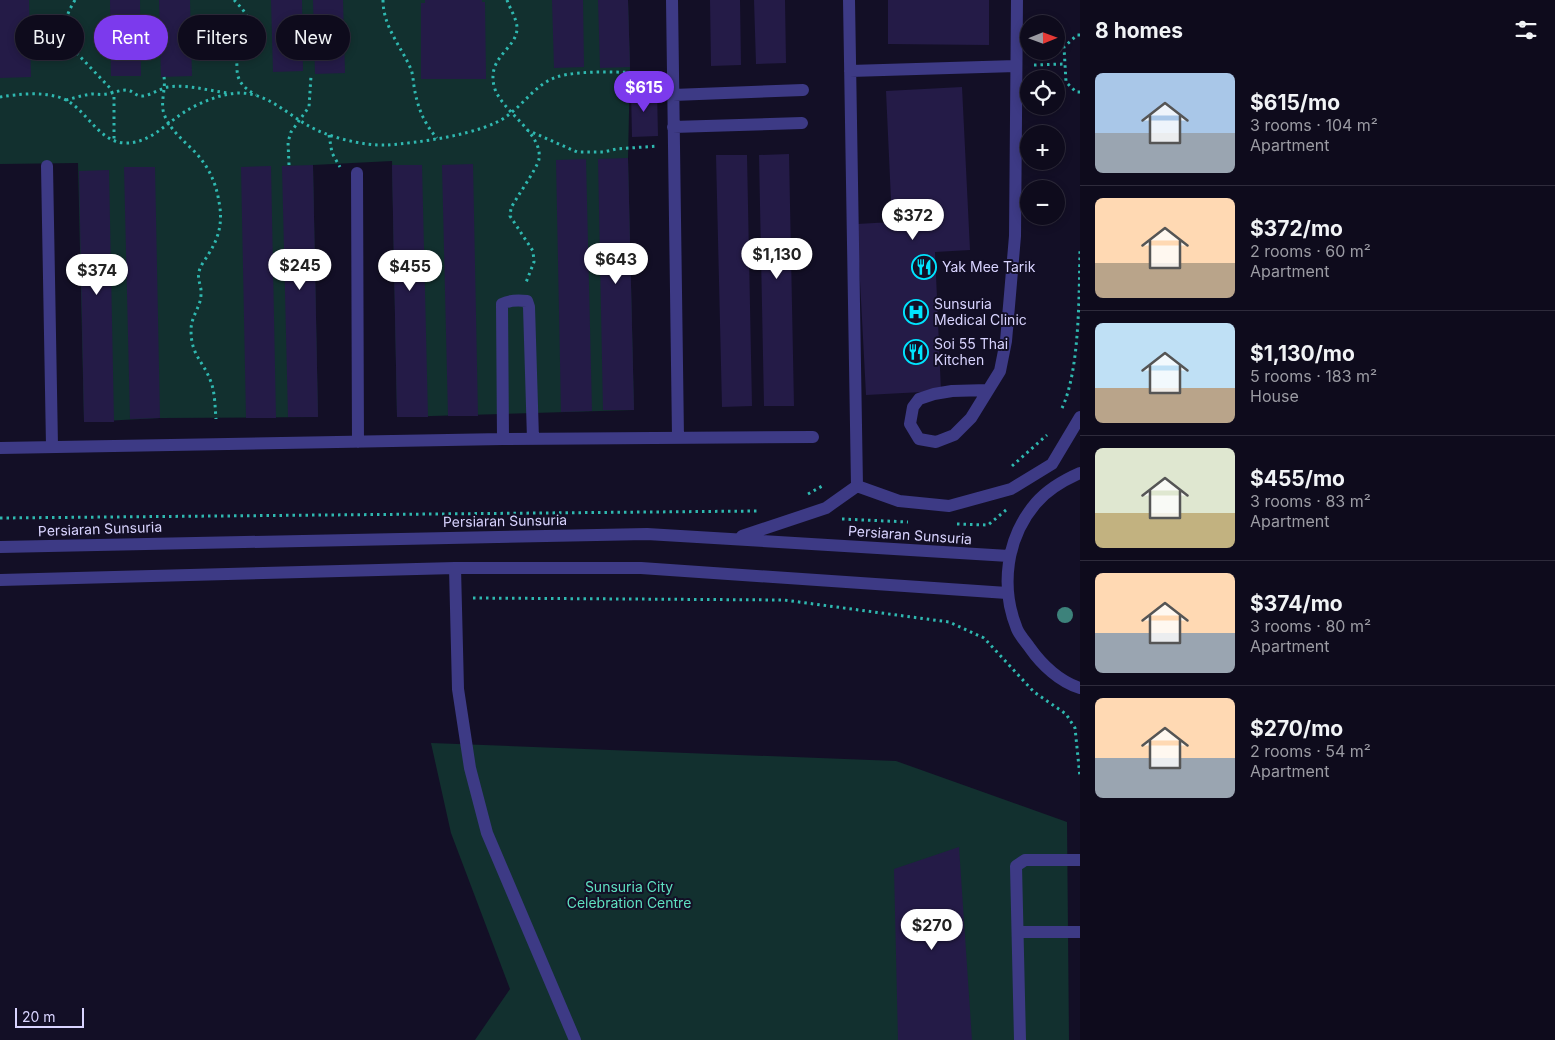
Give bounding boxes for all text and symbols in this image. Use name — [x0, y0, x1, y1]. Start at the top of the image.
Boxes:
chip: Buy — [15, 15, 84, 60]
chip: Rent — [94, 15, 168, 60]
chip: Filters — [178, 15, 266, 60]
chip: New — [276, 15, 350, 60]
north arrow — [1020, 15, 1065, 60]
map controls — [1020, 15, 1065, 225]
icon: filters — [1512, 16, 1540, 44]
text: 8 homes — [1095, 18, 1183, 43]
pin: $615 — [614, 70, 674, 113]
button: locate — [1020, 70, 1065, 115]
text: $615 — [625, 77, 663, 97]
text: $615/mo — [1250, 90, 1340, 115]
icon: home — [1135, 93, 1195, 153]
text: 3 rooms · 104 m² — [1250, 115, 1378, 135]
button: + — [1020, 125, 1065, 170]
text: Apartment — [1250, 135, 1330, 155]
button: − — [1020, 180, 1065, 225]
pin: $372 — [883, 198, 943, 241]
text: $372 — [893, 205, 933, 225]
text: $372/mo — [1250, 216, 1343, 241]
icon: home — [1135, 218, 1195, 278]
pin: $1,130 — [736, 238, 818, 280]
text: 2 rooms · 60 m² — [1250, 241, 1371, 261]
pin: $643 — [586, 242, 646, 285]
text: $1,130 — [752, 244, 802, 264]
pin: $245 — [270, 248, 330, 291]
text: $643 — [595, 249, 637, 269]
pin: $455 — [380, 250, 440, 292]
pin: $374 — [67, 254, 127, 296]
restaurant icon: Yak Mee Tarik — [911, 254, 937, 280]
text: $245 — [279, 255, 321, 275]
text: $455 — [389, 256, 431, 276]
place label: Yak Mee Tarik — [942, 258, 1036, 275]
text: $374 — [77, 260, 117, 280]
text: Apartment — [1250, 261, 1330, 281]
place label: Sunsuria Medical Clinic — [934, 295, 1027, 328]
hospital icon: Sunsuria Medical Clinic — [903, 299, 929, 325]
place label: Soi 55 Thai Kitchen — [934, 335, 1008, 368]
restaurant icon: Soi 55 Thai Kitchen — [903, 339, 929, 365]
text: $1,130/mo — [1250, 341, 1355, 366]
icon: home — [1135, 343, 1195, 403]
text: 5 rooms · 183 m² — [1250, 366, 1377, 386]
text: House — [1250, 386, 1299, 406]
text: $455/mo — [1250, 466, 1345, 491]
icon: home — [1135, 468, 1195, 528]
text: 3 rooms · 83 m² — [1250, 491, 1371, 511]
street label: Persiaran Sunsuria — [443, 511, 567, 530]
text: Apartment — [1250, 511, 1330, 531]
street label: Persiaran Sunsuria — [38, 518, 162, 539]
street label: Persiaran Sunsuria — [847, 522, 973, 547]
text: $374/mo — [1250, 591, 1343, 616]
icon: home — [1135, 593, 1195, 653]
text: 3 rooms · 80 m² — [1250, 616, 1371, 636]
text: Apartment — [1250, 636, 1330, 656]
text: $270/mo — [1250, 716, 1343, 741]
icon: home — [1135, 718, 1195, 778]
text: 2 rooms · 54 m² — [1250, 741, 1371, 761]
text: Apartment — [1250, 761, 1330, 781]
park label: Sunsuria City Celebration Centre — [567, 878, 691, 911]
pin: $270 — [902, 908, 962, 951]
text: $270 — [912, 915, 952, 935]
scale bar — [15, 1005, 84, 1028]
text: 20 m — [22, 1008, 56, 1025]

